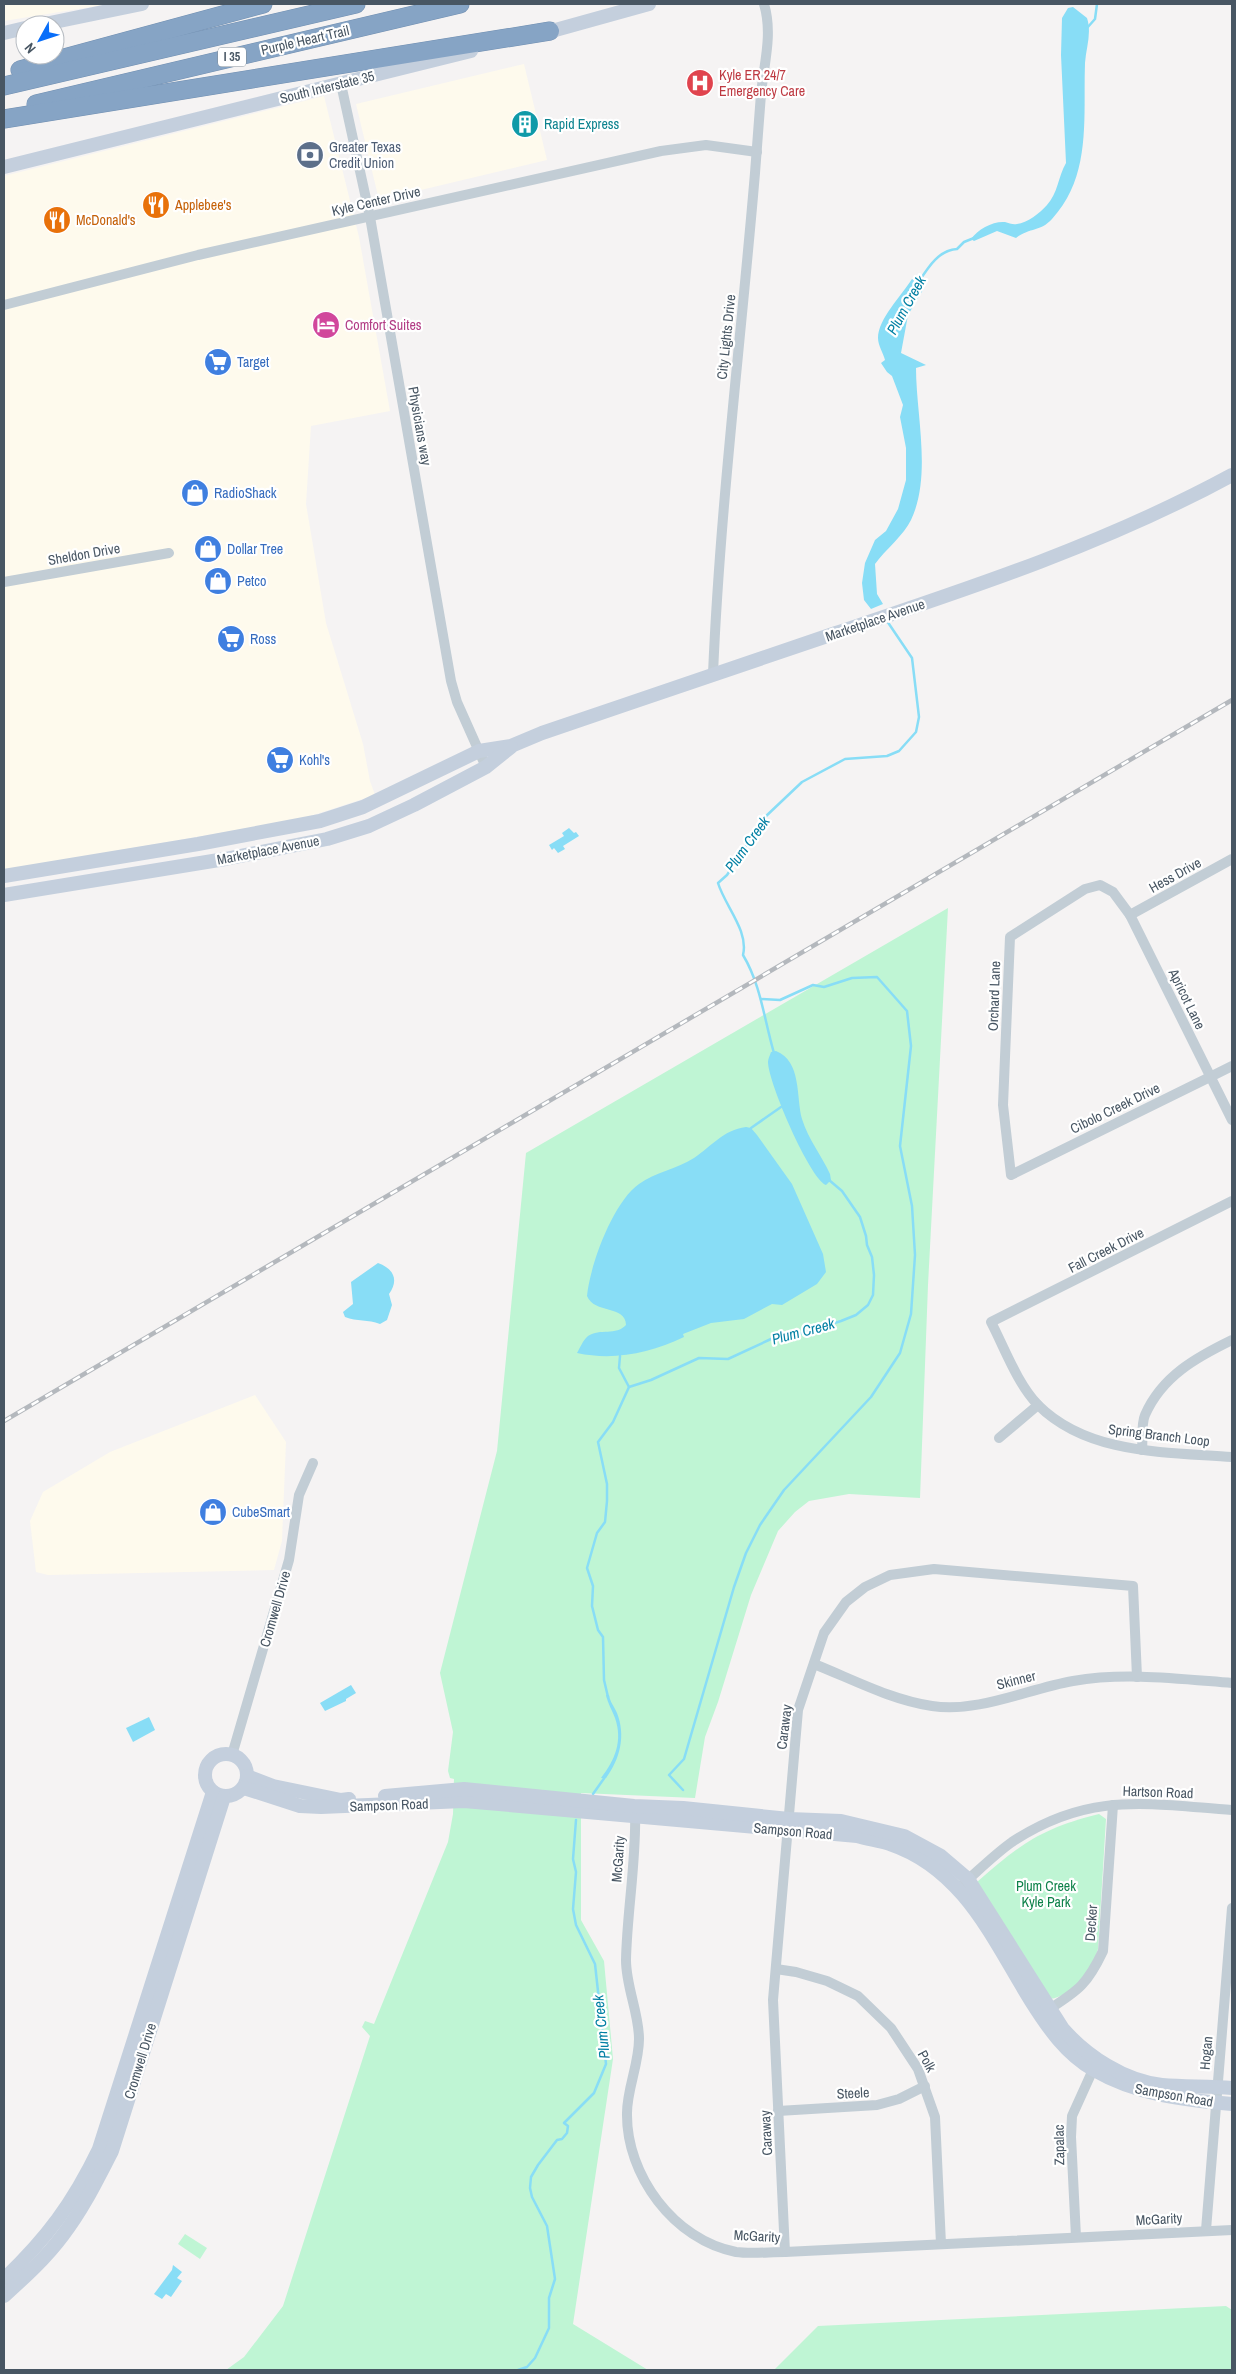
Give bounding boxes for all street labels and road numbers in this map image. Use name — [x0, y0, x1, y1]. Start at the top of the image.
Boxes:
street label: Purple Heart Trail — [259, 21, 351, 59]
road number: I 35 — [218, 48, 246, 66]
street label: South Interstate 35 — [278, 67, 376, 107]
street label: Kyle Center Drive — [330, 182, 422, 220]
street label: City Lights Drive — [713, 294, 739, 380]
street label: Physicians way — [404, 385, 436, 467]
street label: Sheldon Drive — [47, 539, 121, 569]
street label: Marketplace Avenue — [823, 595, 927, 645]
street label: Marketplace Avenue — [215, 831, 321, 869]
street label: Hess Drive — [1146, 853, 1204, 897]
street label: Orchard Lane — [984, 961, 1004, 1031]
street label: Apricot Lane — [1164, 965, 1209, 1032]
street label: Cibolo Creek Drive — [1067, 1079, 1163, 1137]
street label: Fall Creek Drive — [1065, 1223, 1147, 1277]
street label: Spring Branch Loop — [1107, 1420, 1211, 1450]
street label: Cromwell Drive — [256, 1569, 294, 1649]
street label: Skinner — [995, 1666, 1038, 1694]
street label: Caraway — [772, 1703, 796, 1751]
street label: Hartson Road — [1122, 1782, 1194, 1802]
street label: Sampson Road — [349, 1795, 429, 1815]
street label: Sampson Road — [753, 1819, 833, 1843]
street label: McGarity — [607, 1835, 629, 1883]
street label: Decker — [1081, 1904, 1101, 1942]
street label: Cromwell Drive — [120, 2021, 160, 2101]
street label: Hogan — [1196, 2035, 1216, 2071]
street label: Polk — [914, 2047, 940, 2075]
street label: Sampson Road — [1133, 2079, 1215, 2111]
street label: Steele — [836, 2083, 870, 2103]
street label: Caraway — [756, 2110, 776, 2156]
street label: Zapalac — [1050, 2124, 1068, 2166]
street label: McGarity — [1135, 2209, 1183, 2229]
street label: McGarity — [733, 2226, 781, 2246]

